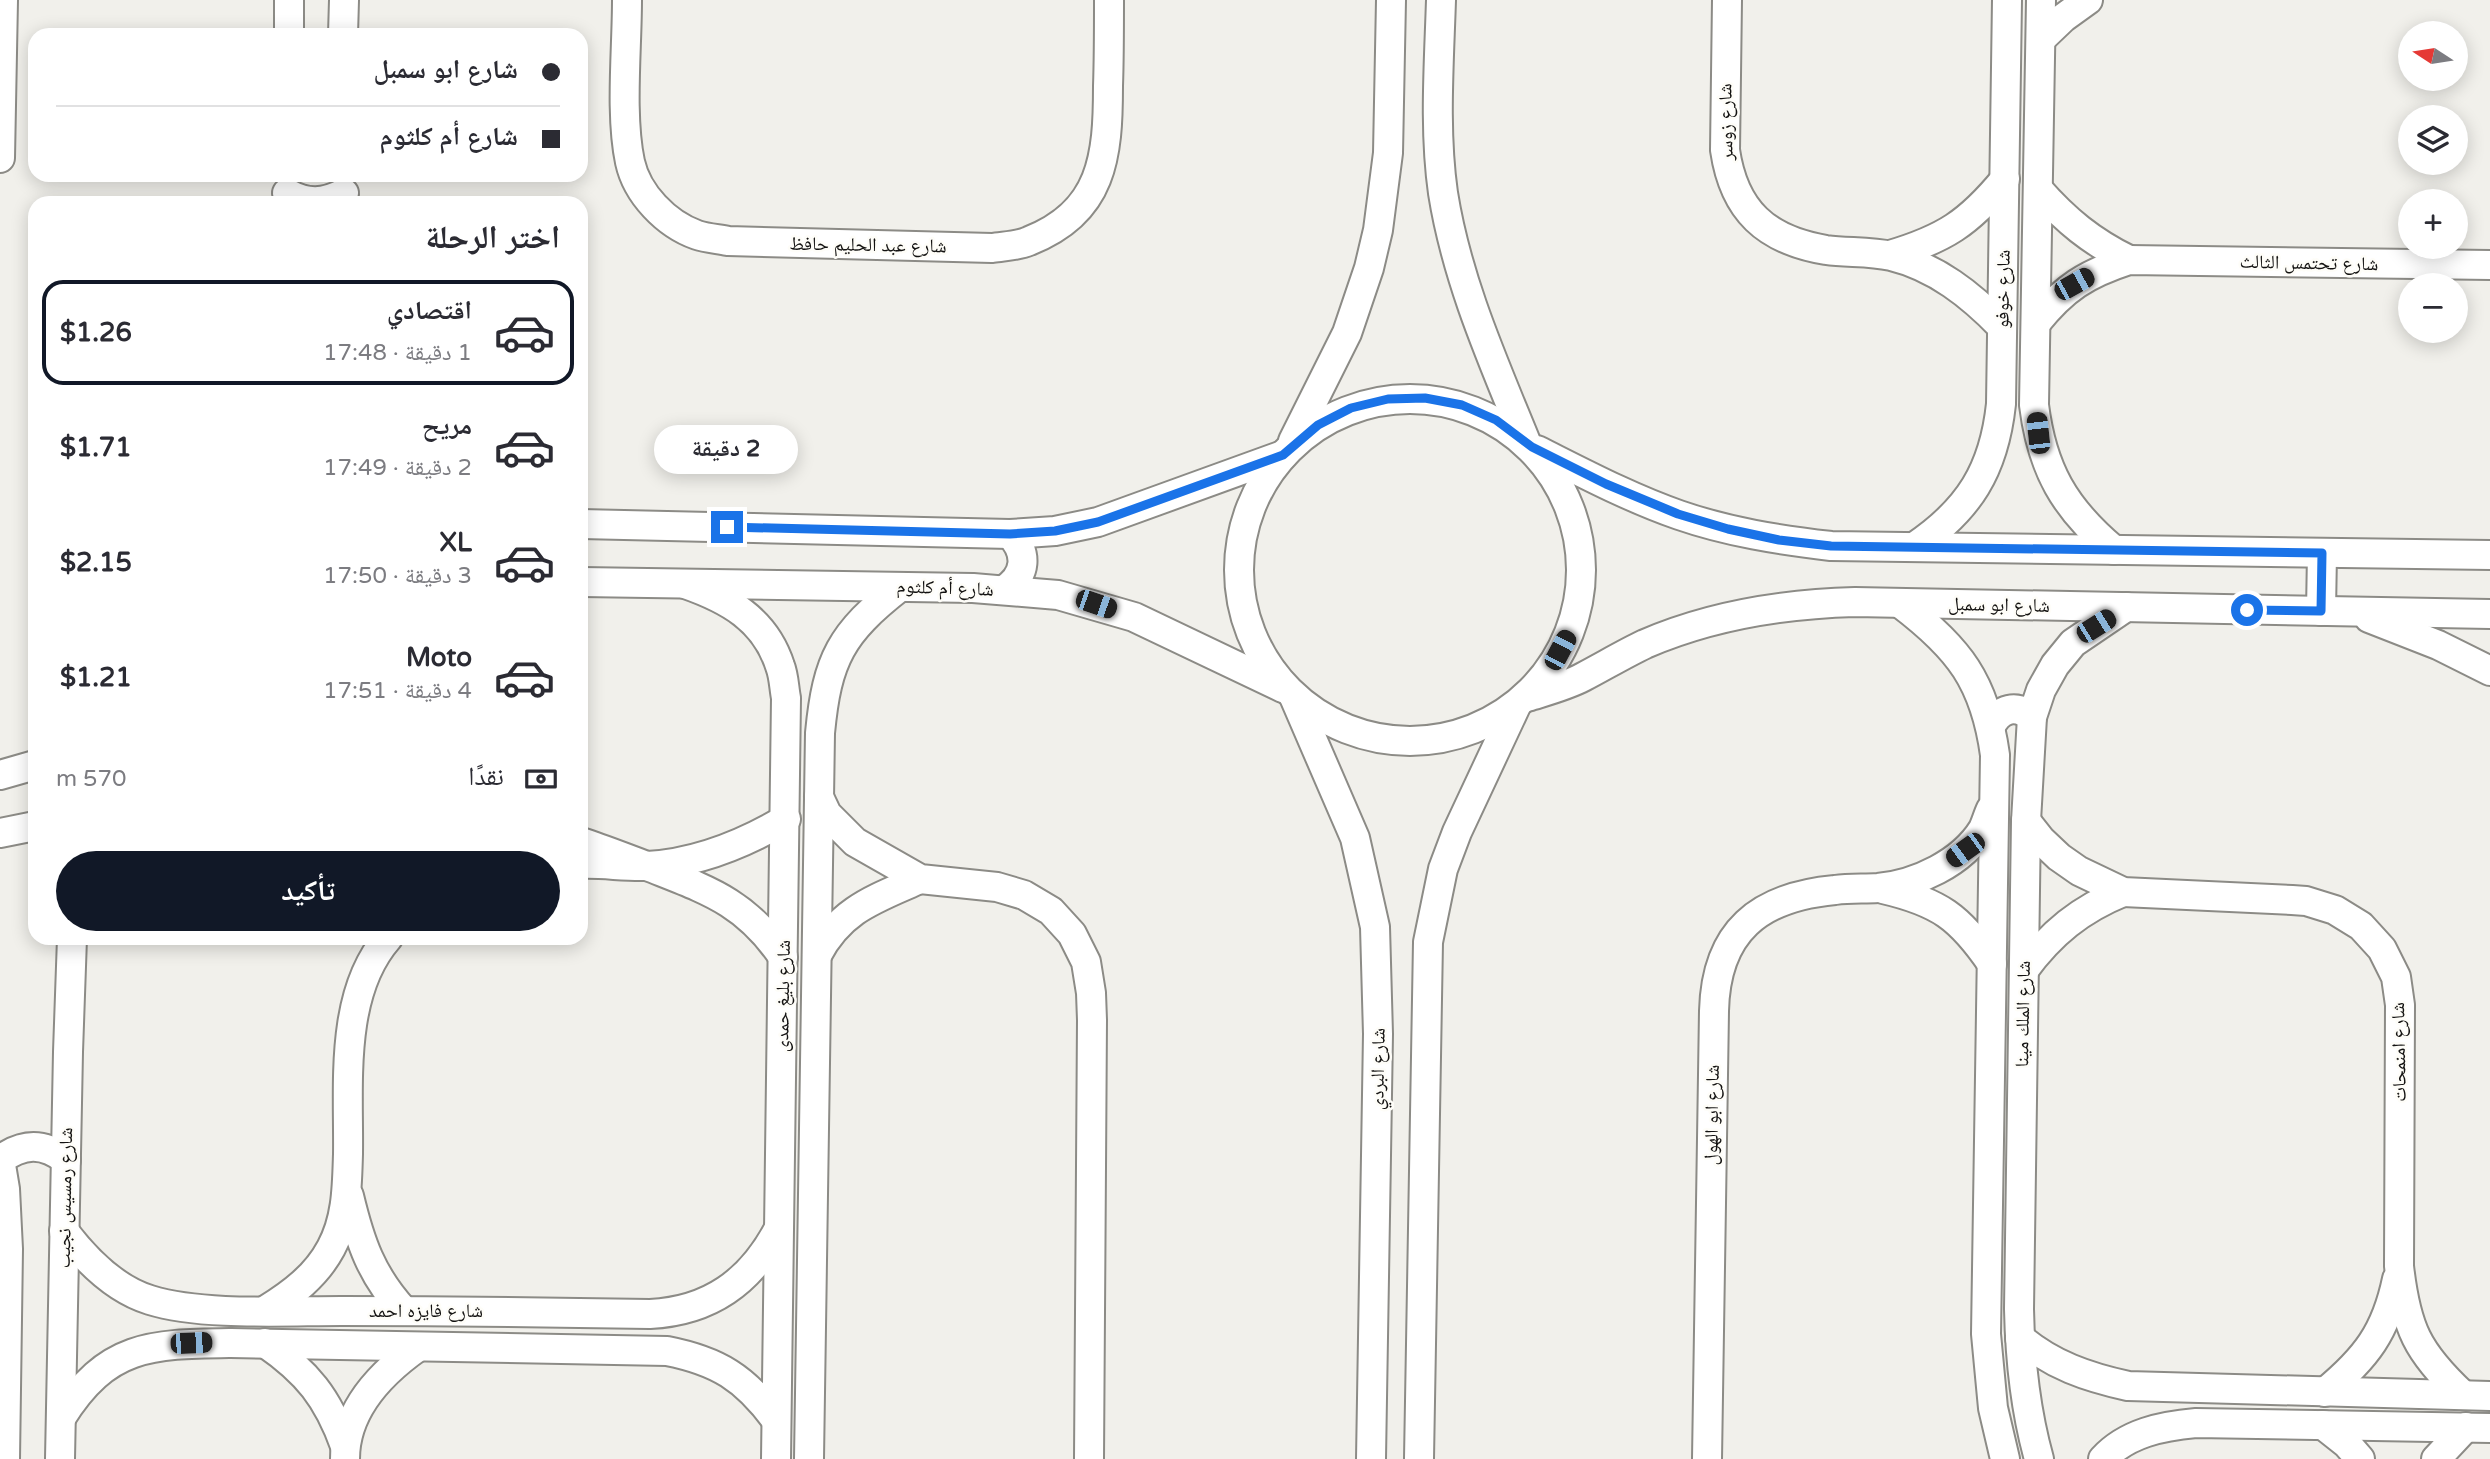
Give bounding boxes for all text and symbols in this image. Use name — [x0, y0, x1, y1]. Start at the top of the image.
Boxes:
north arrow — [2398, 21, 2468, 91]
map controls — [2398, 21, 2468, 343]
text: شارع ابو سمبل — [373, 54, 518, 85]
street label: شارع زوسر — [1714, 83, 1738, 162]
button: layers — [2398, 105, 2468, 175]
text: شارع أم كلثوم — [380, 121, 518, 152]
button: + — [2398, 189, 2468, 259]
text: اختر الرحلة — [425, 219, 560, 257]
street label: شارع عبد الحليم حافظ — [789, 233, 947, 258]
street label: شارع خوفو — [1991, 249, 2015, 329]
street label: شارع تحتمس الثالث — [2239, 251, 2379, 275]
car — [2051, 265, 2098, 303]
button: − — [2398, 273, 2468, 343]
text: اقتصادي — [387, 295, 472, 326]
icon: car — [493, 301, 556, 364]
text: $1.26 — [60, 317, 132, 348]
text: 1 دقيقة · 17:48 — [323, 339, 472, 367]
text: مريح — [422, 410, 472, 441]
car — [2026, 411, 2051, 455]
icon: car — [493, 416, 556, 479]
callout: 2 دقيقة — [655, 426, 799, 475]
text: $1.71 — [60, 432, 132, 463]
text: 2 دقيقة — [692, 435, 760, 463]
text: 2 دقيقة · 17:49 — [323, 454, 472, 482]
route end — [711, 511, 743, 543]
text: XL — [440, 527, 472, 558]
icon: car — [493, 531, 556, 594]
text: $2.15 — [60, 547, 132, 578]
text: 3 دقيقة · 17:50 — [323, 562, 472, 590]
street label: شارع أم كلثوم — [896, 575, 994, 603]
car — [1073, 587, 1120, 621]
street label: شارع ابو سمبل — [1948, 593, 2050, 617]
route start — [2231, 594, 2263, 626]
car — [2073, 606, 2120, 646]
car — [1541, 627, 1580, 673]
text: Moto — [406, 642, 472, 673]
icon: car — [493, 646, 556, 709]
text: $1.21 — [60, 662, 132, 693]
text: 4 دقيقة · 17:51 — [323, 677, 472, 705]
icon: cash — [522, 760, 560, 798]
text: نقدًا — [468, 761, 504, 792]
text: 570 m — [56, 765, 126, 793]
car — [1942, 829, 1989, 871]
button: تأكيد — [56, 851, 560, 931]
street label: شارع بليغ حمدى — [771, 940, 796, 1052]
street label: شارع الملك مينا — [2011, 960, 2035, 1068]
street label: شارع امنمحات — [2387, 1002, 2411, 1102]
street label: شارع البردي — [1366, 1028, 1394, 1110]
street label: شارع ابو الهول — [1700, 1065, 1724, 1165]
street label: شارع رمسيس نجيب — [53, 1127, 77, 1269]
street label: شارع فايزه احمد — [369, 1300, 483, 1322]
car — [170, 1332, 213, 1354]

